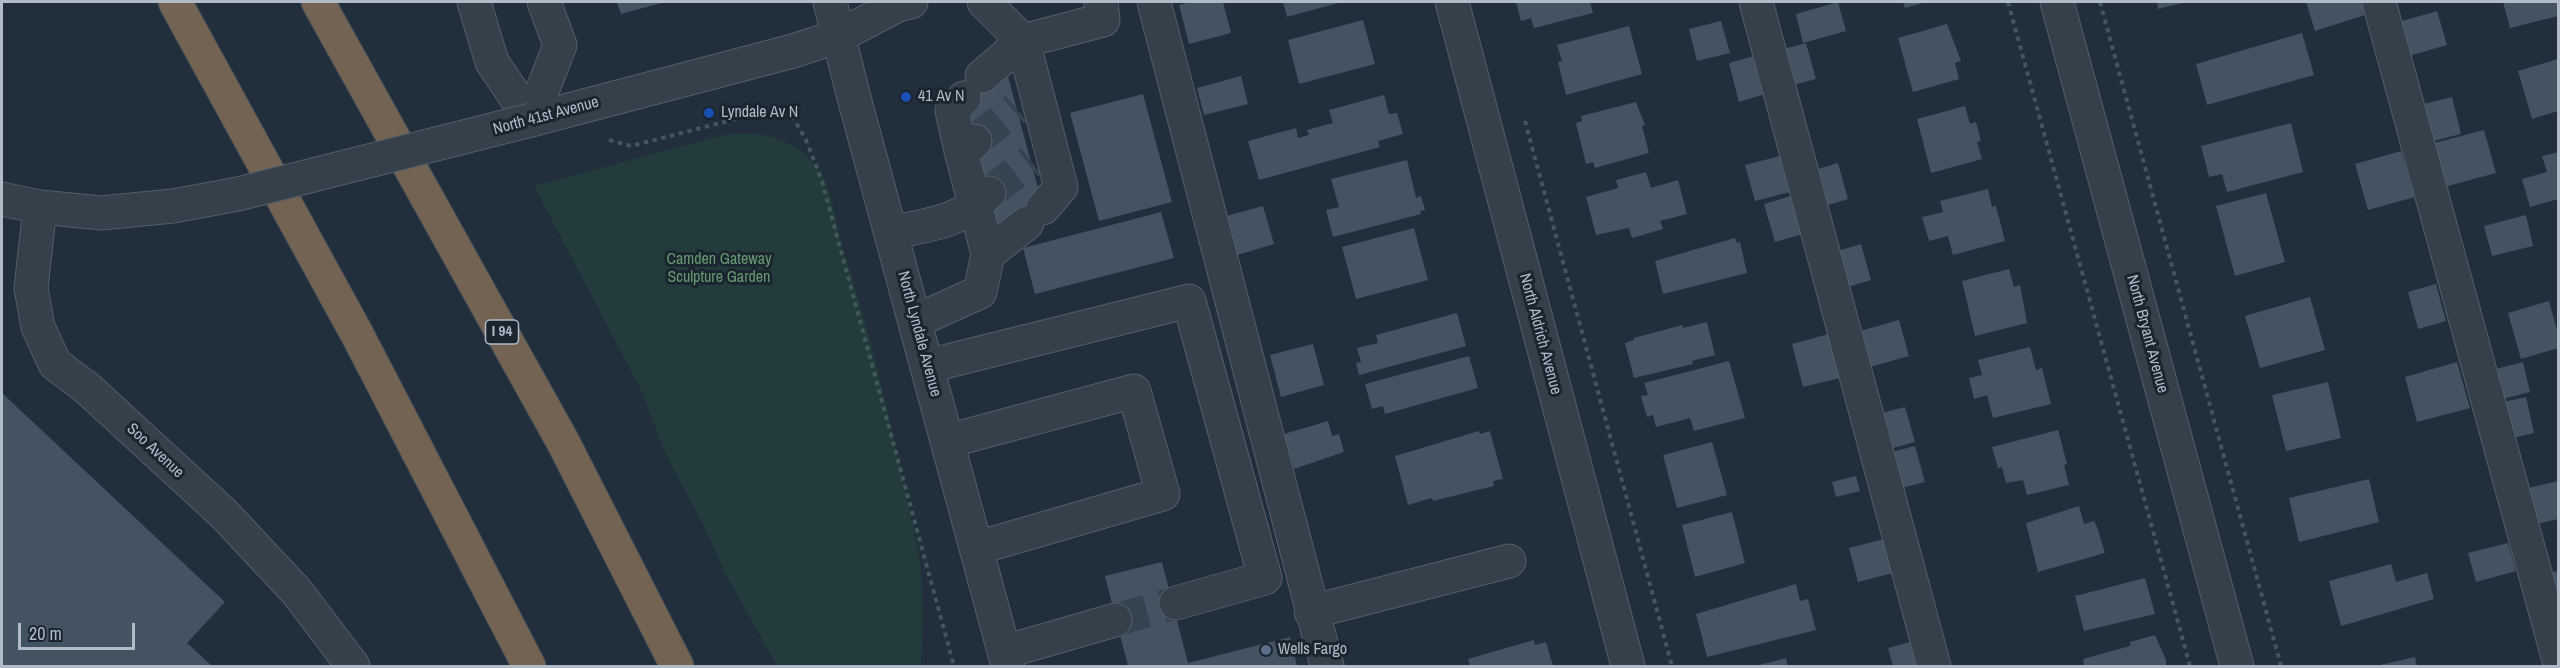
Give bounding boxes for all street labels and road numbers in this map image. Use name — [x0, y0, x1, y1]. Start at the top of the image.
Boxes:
street label: North 41st Avenue — [491, 93, 601, 139]
street label: North Lyndale Avenue — [893, 269, 945, 399]
street label: North Aldrich Avenue — [1515, 271, 1565, 397]
street label: North Bryant Avenue — [2122, 273, 2172, 395]
road number: I 94 — [486, 320, 518, 344]
street label: Soo Avenue — [122, 420, 188, 482]

